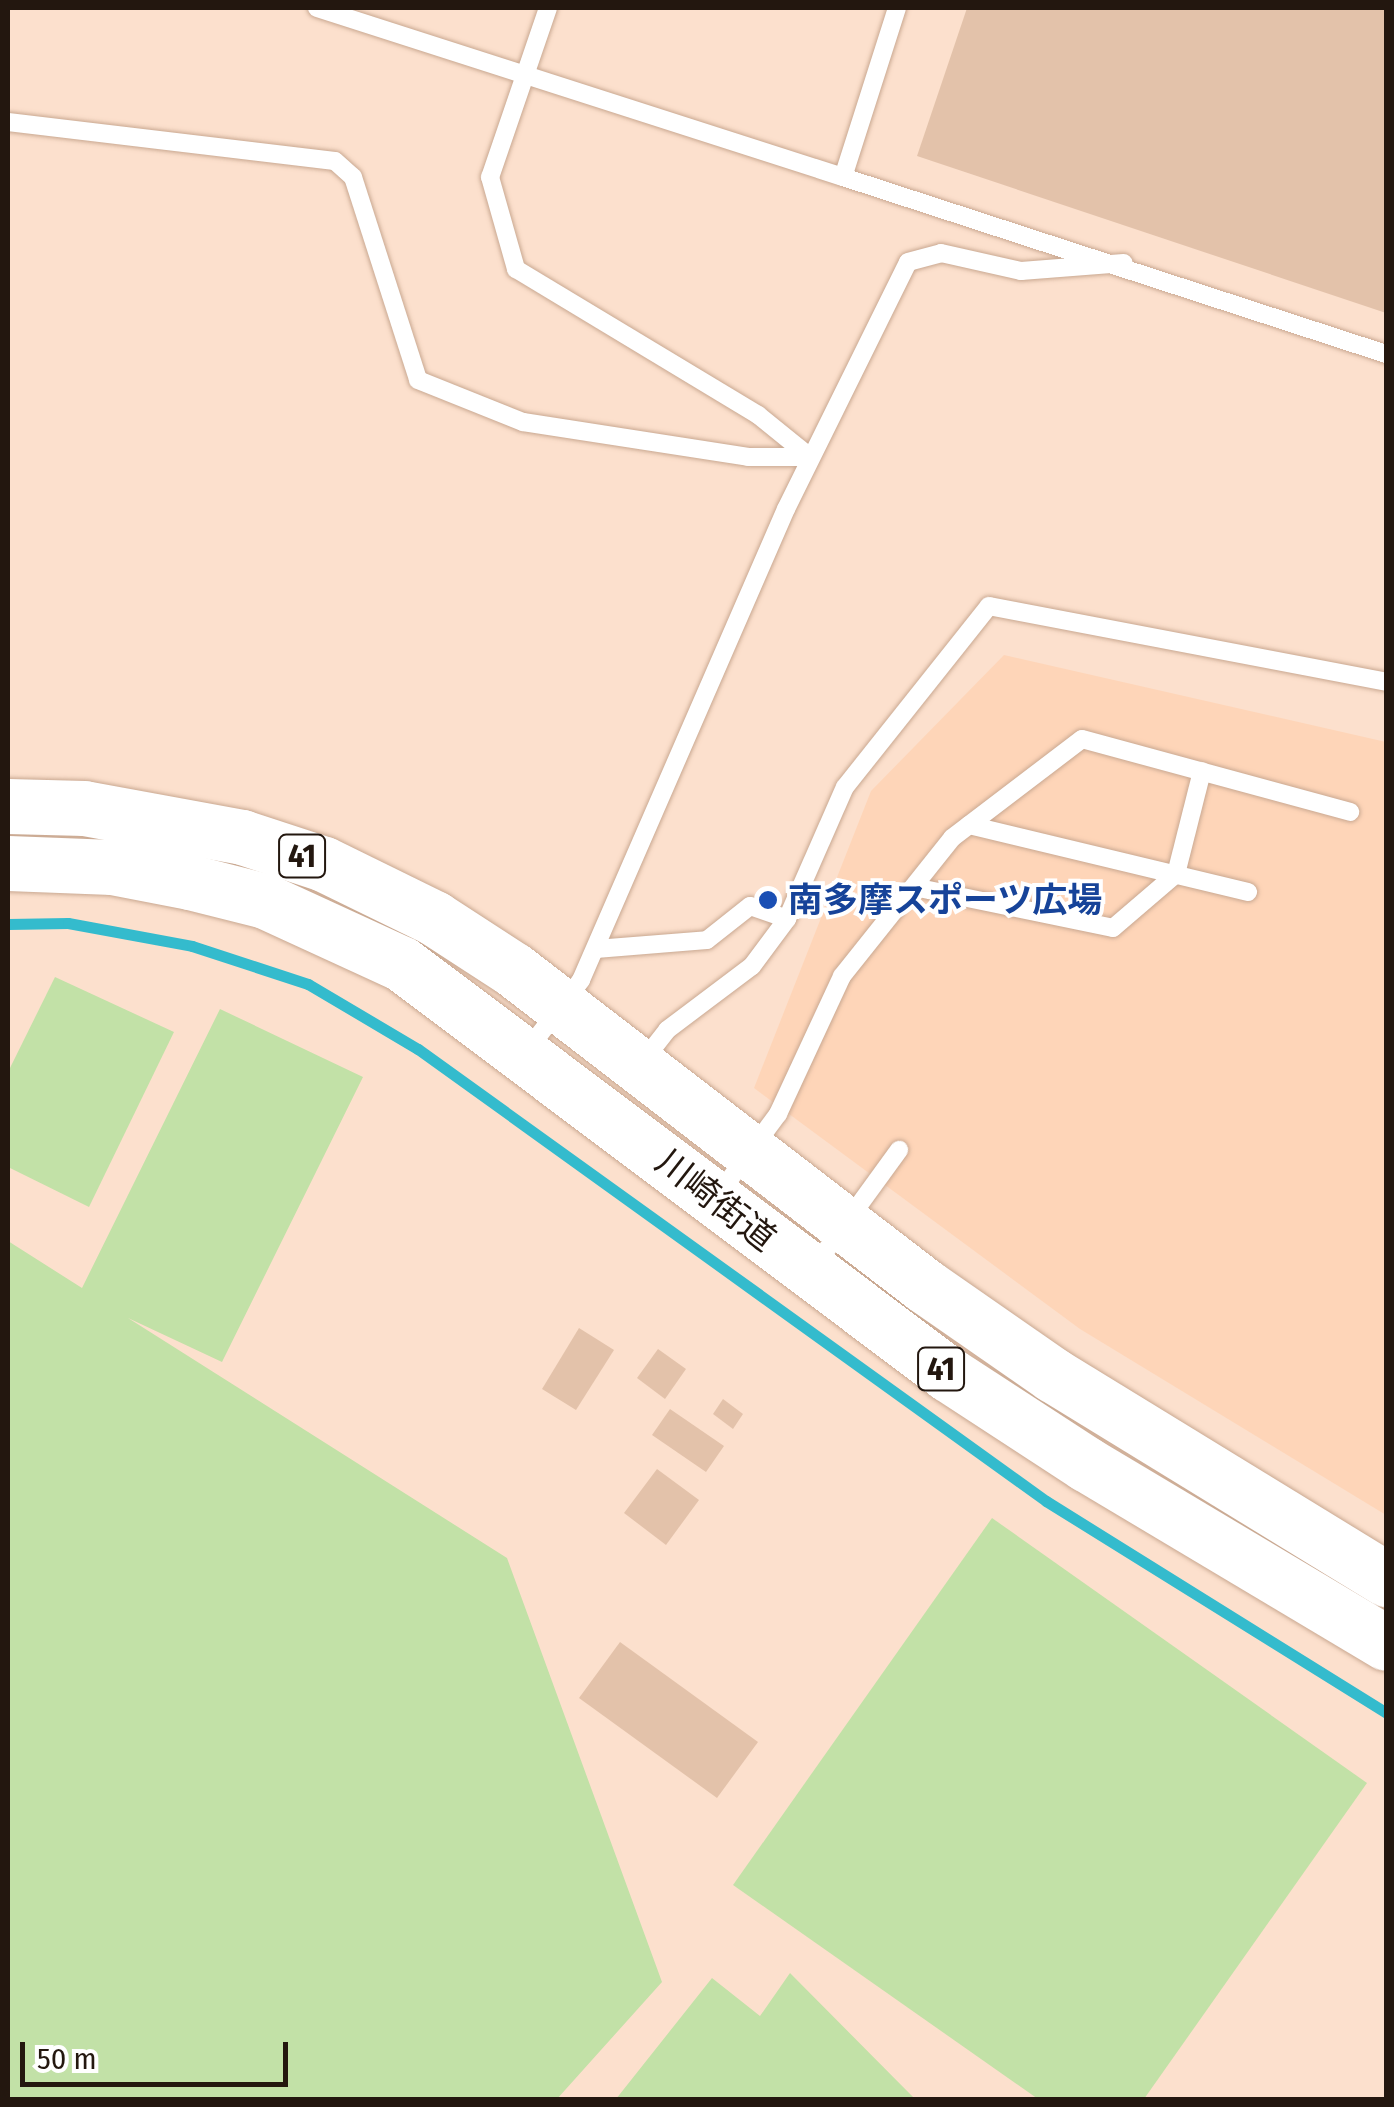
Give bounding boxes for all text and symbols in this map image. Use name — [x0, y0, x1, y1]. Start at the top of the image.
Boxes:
road number: 41 — [277, 829, 327, 883]
place label: 南多摩スポーツ広場 — [788, 879, 1103, 921]
marker: 南多摩スポーツ広場 — [757, 889, 779, 911]
street label: 川崎街道 — [648, 1140, 784, 1260]
road number: 41 — [916, 1342, 966, 1396]
scale bar — [25, 2022, 292, 2084]
text: 50 m — [37, 2041, 97, 2077]

